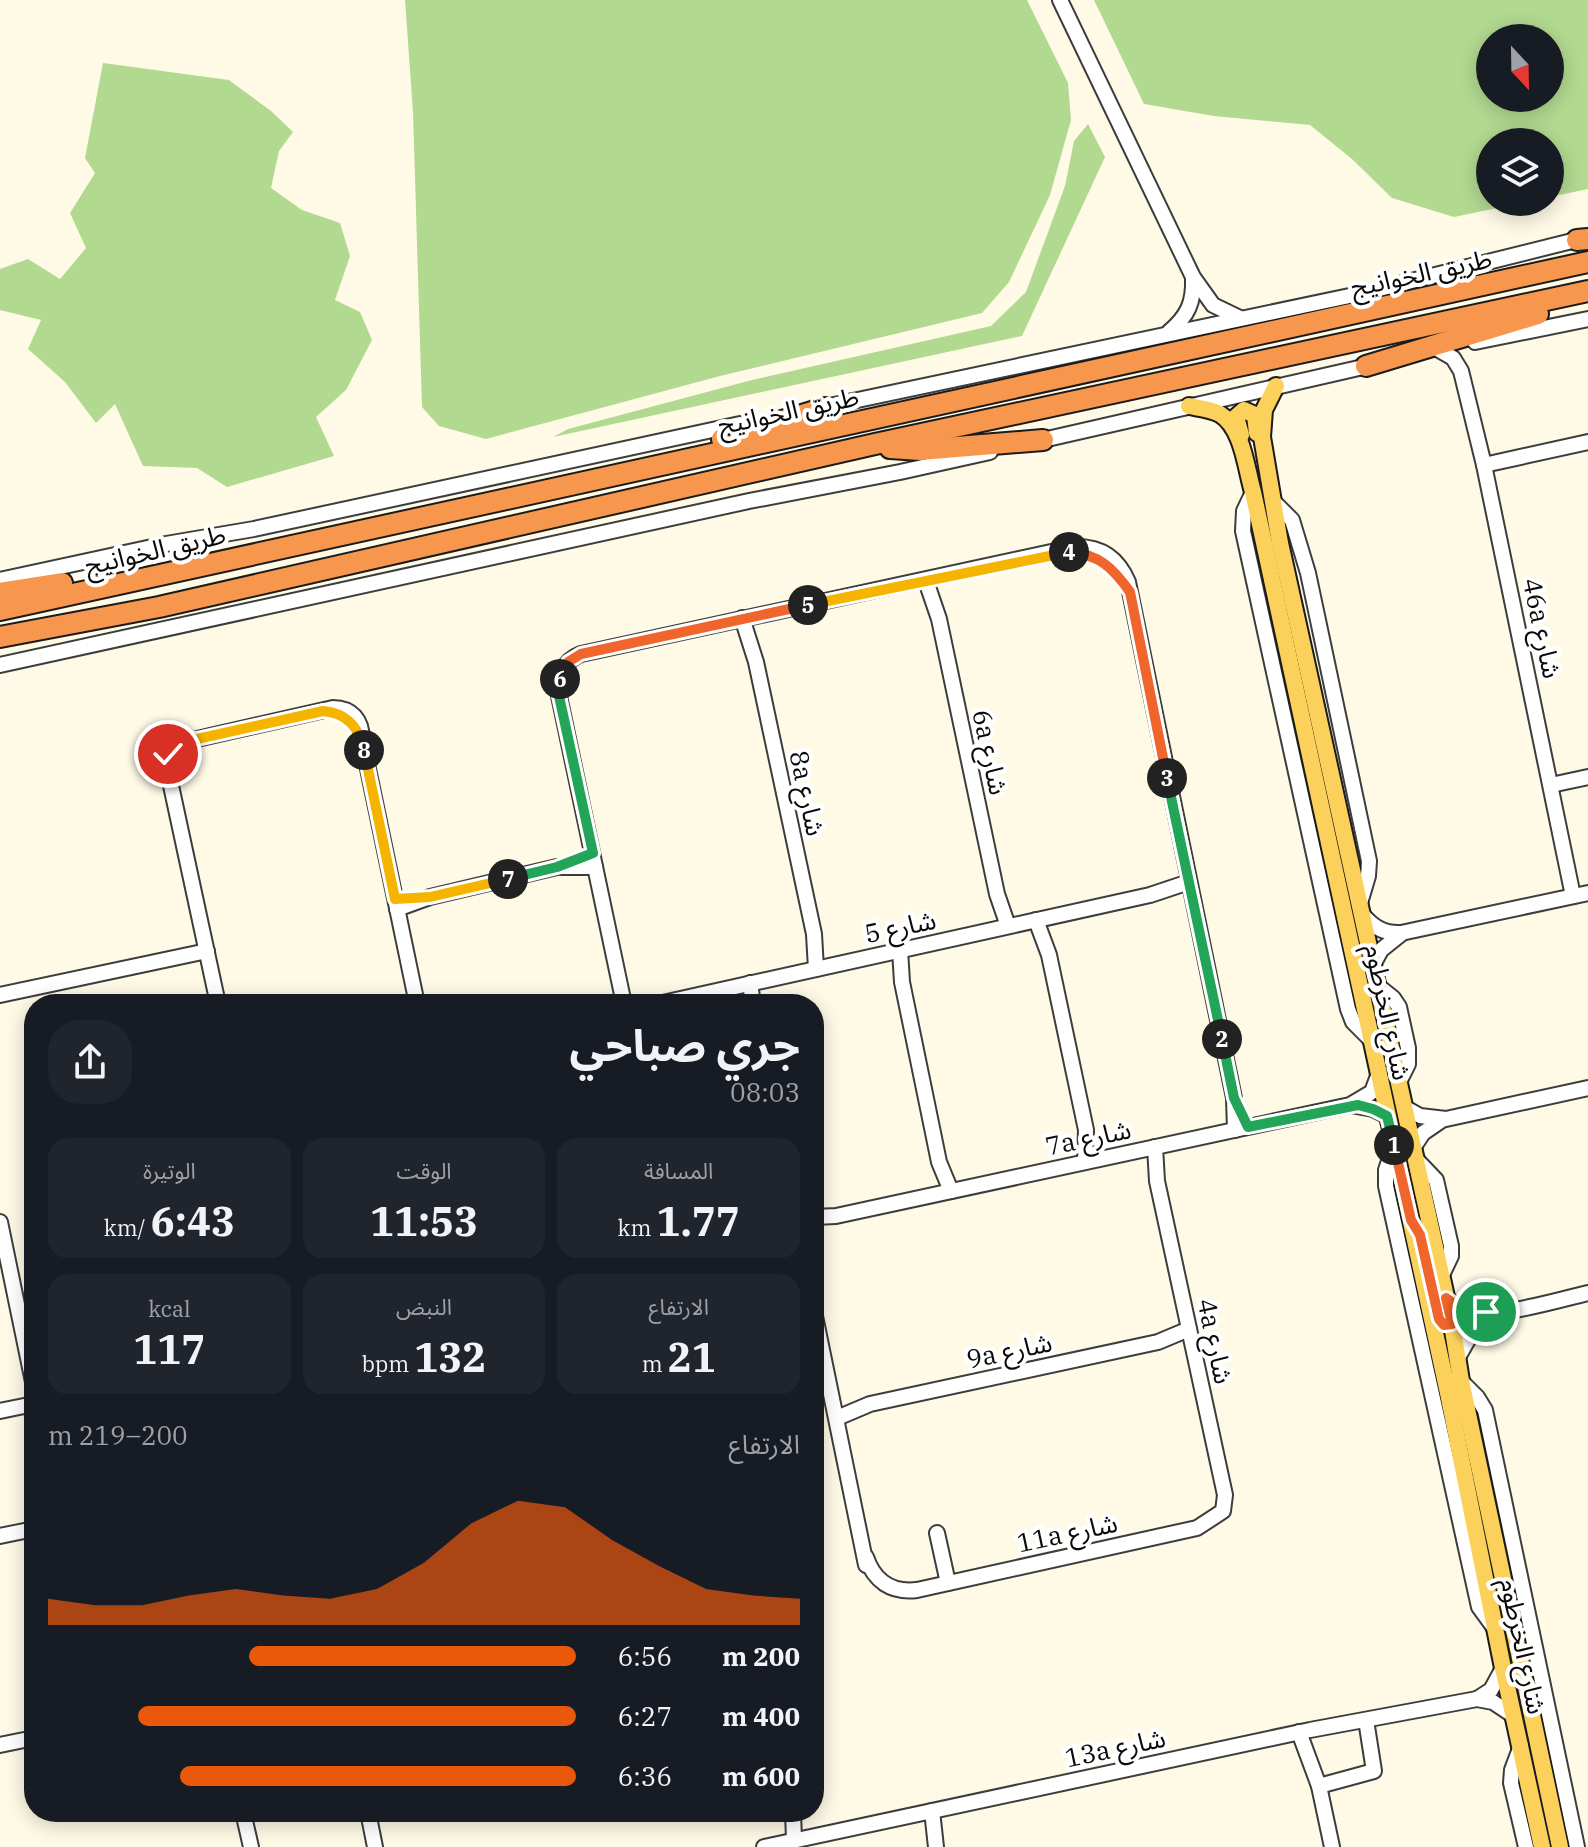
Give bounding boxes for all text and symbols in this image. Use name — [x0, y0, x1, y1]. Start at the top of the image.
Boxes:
north arrow — [1476, 24, 1564, 112]
map controls — [1476, 24, 1564, 216]
button: layers — [1476, 128, 1564, 216]
street label: طريق الخوانيج — [1347, 240, 1496, 307]
street label: طريق الخوانيج — [714, 378, 863, 445]
street label: طريق الخوانيج — [81, 516, 230, 586]
pin: 4 — [1049, 532, 1089, 572]
text: 4 — [1062, 537, 1076, 566]
street label: 46a شارع — [1513, 575, 1570, 682]
pin: 5 — [788, 585, 828, 625]
text: 5 — [801, 590, 815, 619]
pin: 6 — [540, 659, 580, 699]
text: 6 — [553, 664, 567, 693]
street label: 6a شارع — [962, 706, 1017, 798]
pin — [134, 720, 202, 788]
pin: 8 — [344, 730, 384, 770]
icon: check — [146, 732, 190, 776]
text: 8 — [357, 735, 371, 764]
street label: 8a شارع — [779, 747, 834, 839]
pin: 3 — [1147, 758, 1187, 798]
text: 3 — [1160, 763, 1174, 792]
pin: 7 — [488, 859, 528, 899]
text: 7 — [501, 864, 515, 893]
street label: شارع 5 — [861, 902, 940, 953]
street label: شارع الخرطوم — [1354, 941, 1420, 1084]
text: جري صباحي — [570, 1016, 800, 1073]
pin: 2 — [1202, 1019, 1242, 1059]
button: share — [48, 1020, 132, 1104]
text: 2 — [1215, 1024, 1229, 1053]
text: 08:03 — [730, 1075, 800, 1109]
street label: 7a شارع — [1042, 1111, 1134, 1166]
pin: 1 — [1374, 1125, 1414, 1165]
text: 1 — [1387, 1130, 1401, 1159]
text: الوتيرة — [143, 1156, 196, 1185]
text: الوقت — [396, 1156, 452, 1185]
text: المسافة — [644, 1156, 713, 1185]
text: 6:43 — [151, 1195, 235, 1247]
text: 11:53 — [370, 1195, 478, 1247]
text: 1.77 — [657, 1195, 740, 1247]
text: /km — [104, 1213, 151, 1242]
text: km — [618, 1213, 657, 1242]
pin — [1452, 1278, 1520, 1346]
icon: arrive — [1464, 1290, 1508, 1334]
text: النبض — [396, 1292, 452, 1321]
text: الارتفاع — [648, 1292, 709, 1321]
text: kcal — [148, 1294, 191, 1323]
street label: 4a شارع — [1187, 1295, 1242, 1387]
text: 117 — [133, 1323, 205, 1375]
street label: 9a شارع — [963, 1324, 1055, 1379]
text: 132 — [414, 1331, 486, 1383]
text: 21 — [668, 1331, 716, 1383]
text: bpm — [362, 1349, 414, 1378]
text: m — [642, 1349, 668, 1378]
text: 200–219 m — [48, 1418, 188, 1452]
text: الارتفاع — [729, 1427, 800, 1461]
street label: 11a شارع — [1014, 1505, 1121, 1562]
street label: شارع الخرطوم — [1489, 1575, 1555, 1718]
text: 6:56 — [618, 1639, 672, 1673]
text: 200 m — [722, 1639, 800, 1673]
text: 6:27 — [618, 1699, 672, 1733]
text: 400 m — [722, 1699, 800, 1733]
street label: 13a شارع — [1062, 1720, 1169, 1777]
text: 6:36 — [618, 1759, 672, 1793]
text: 600 m — [722, 1759, 800, 1793]

